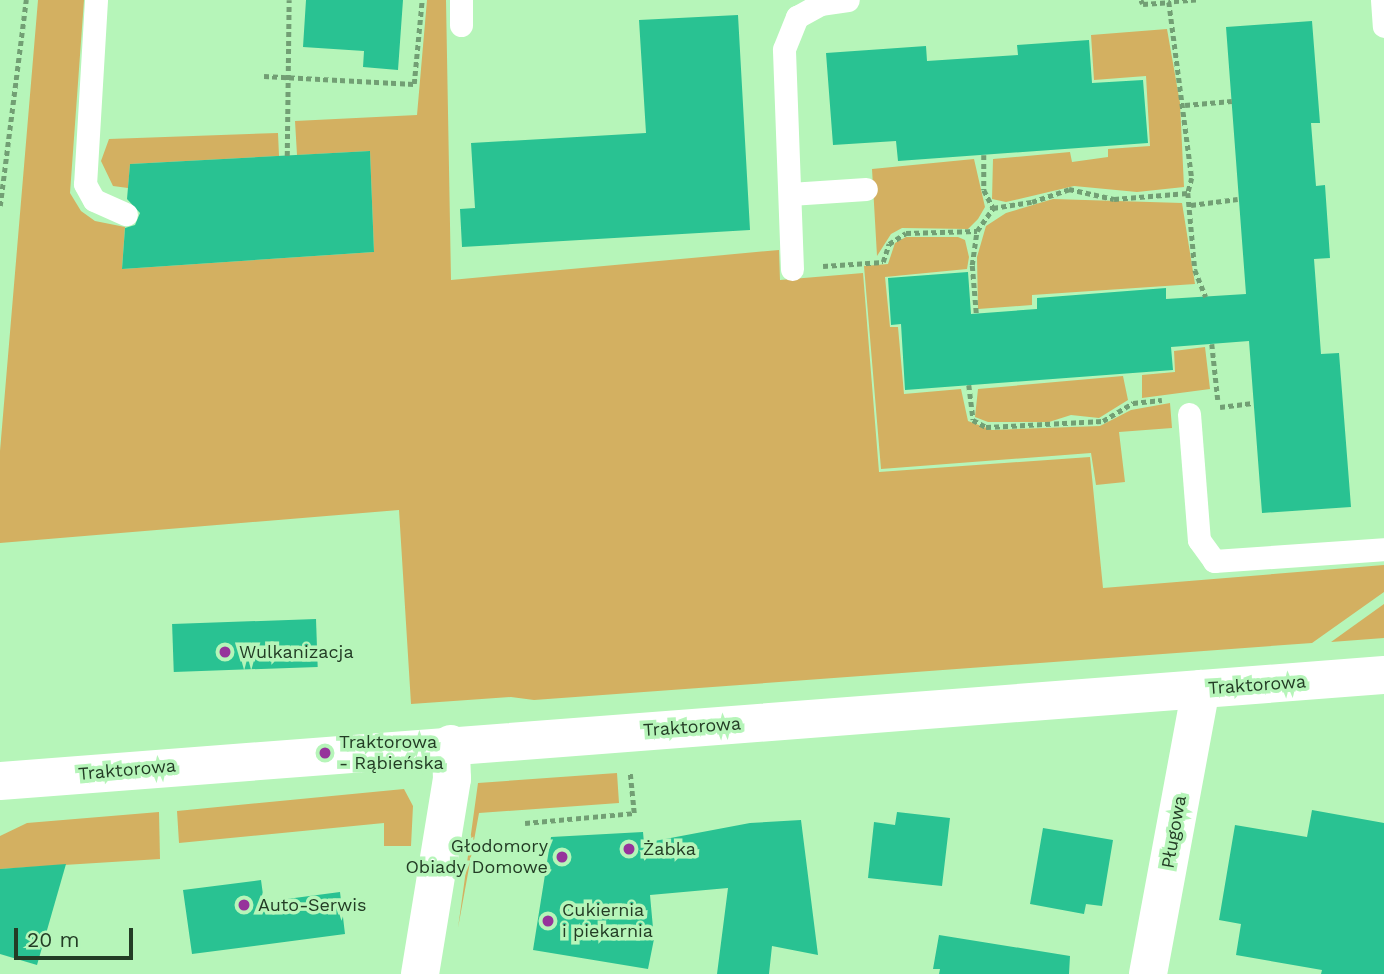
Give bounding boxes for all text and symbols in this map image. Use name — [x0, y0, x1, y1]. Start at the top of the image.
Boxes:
place label: Wulkanizacja — [239, 641, 354, 663]
marker: Wulkanizacja — [217, 644, 233, 660]
street label: Traktorowa — [1207, 671, 1307, 699]
street label: Traktorowa — [642, 713, 742, 741]
place label: Traktorowa - Rąbieńska — [339, 732, 444, 774]
marker: Traktorowa - Rąbieńska — [317, 745, 333, 761]
street label: Traktorowa — [77, 755, 177, 785]
street label: Pługowa — [1157, 794, 1191, 870]
place label: Głodomory Obiady Domowe — [405, 836, 548, 878]
place label: Żabka — [643, 838, 696, 860]
marker: Żabka — [621, 841, 637, 857]
marker: Głodomory Obiady Domowe — [554, 849, 570, 865]
place label: Auto-Serwis — [258, 894, 367, 916]
marker: Auto-Serwis — [236, 897, 252, 913]
place label: Cukiernia i piekarnia — [562, 900, 653, 942]
marker: Cukiernia i piekarnia — [540, 913, 556, 929]
scale bar — [18, 914, 136, 958]
text: 20 m — [27, 927, 79, 952]

